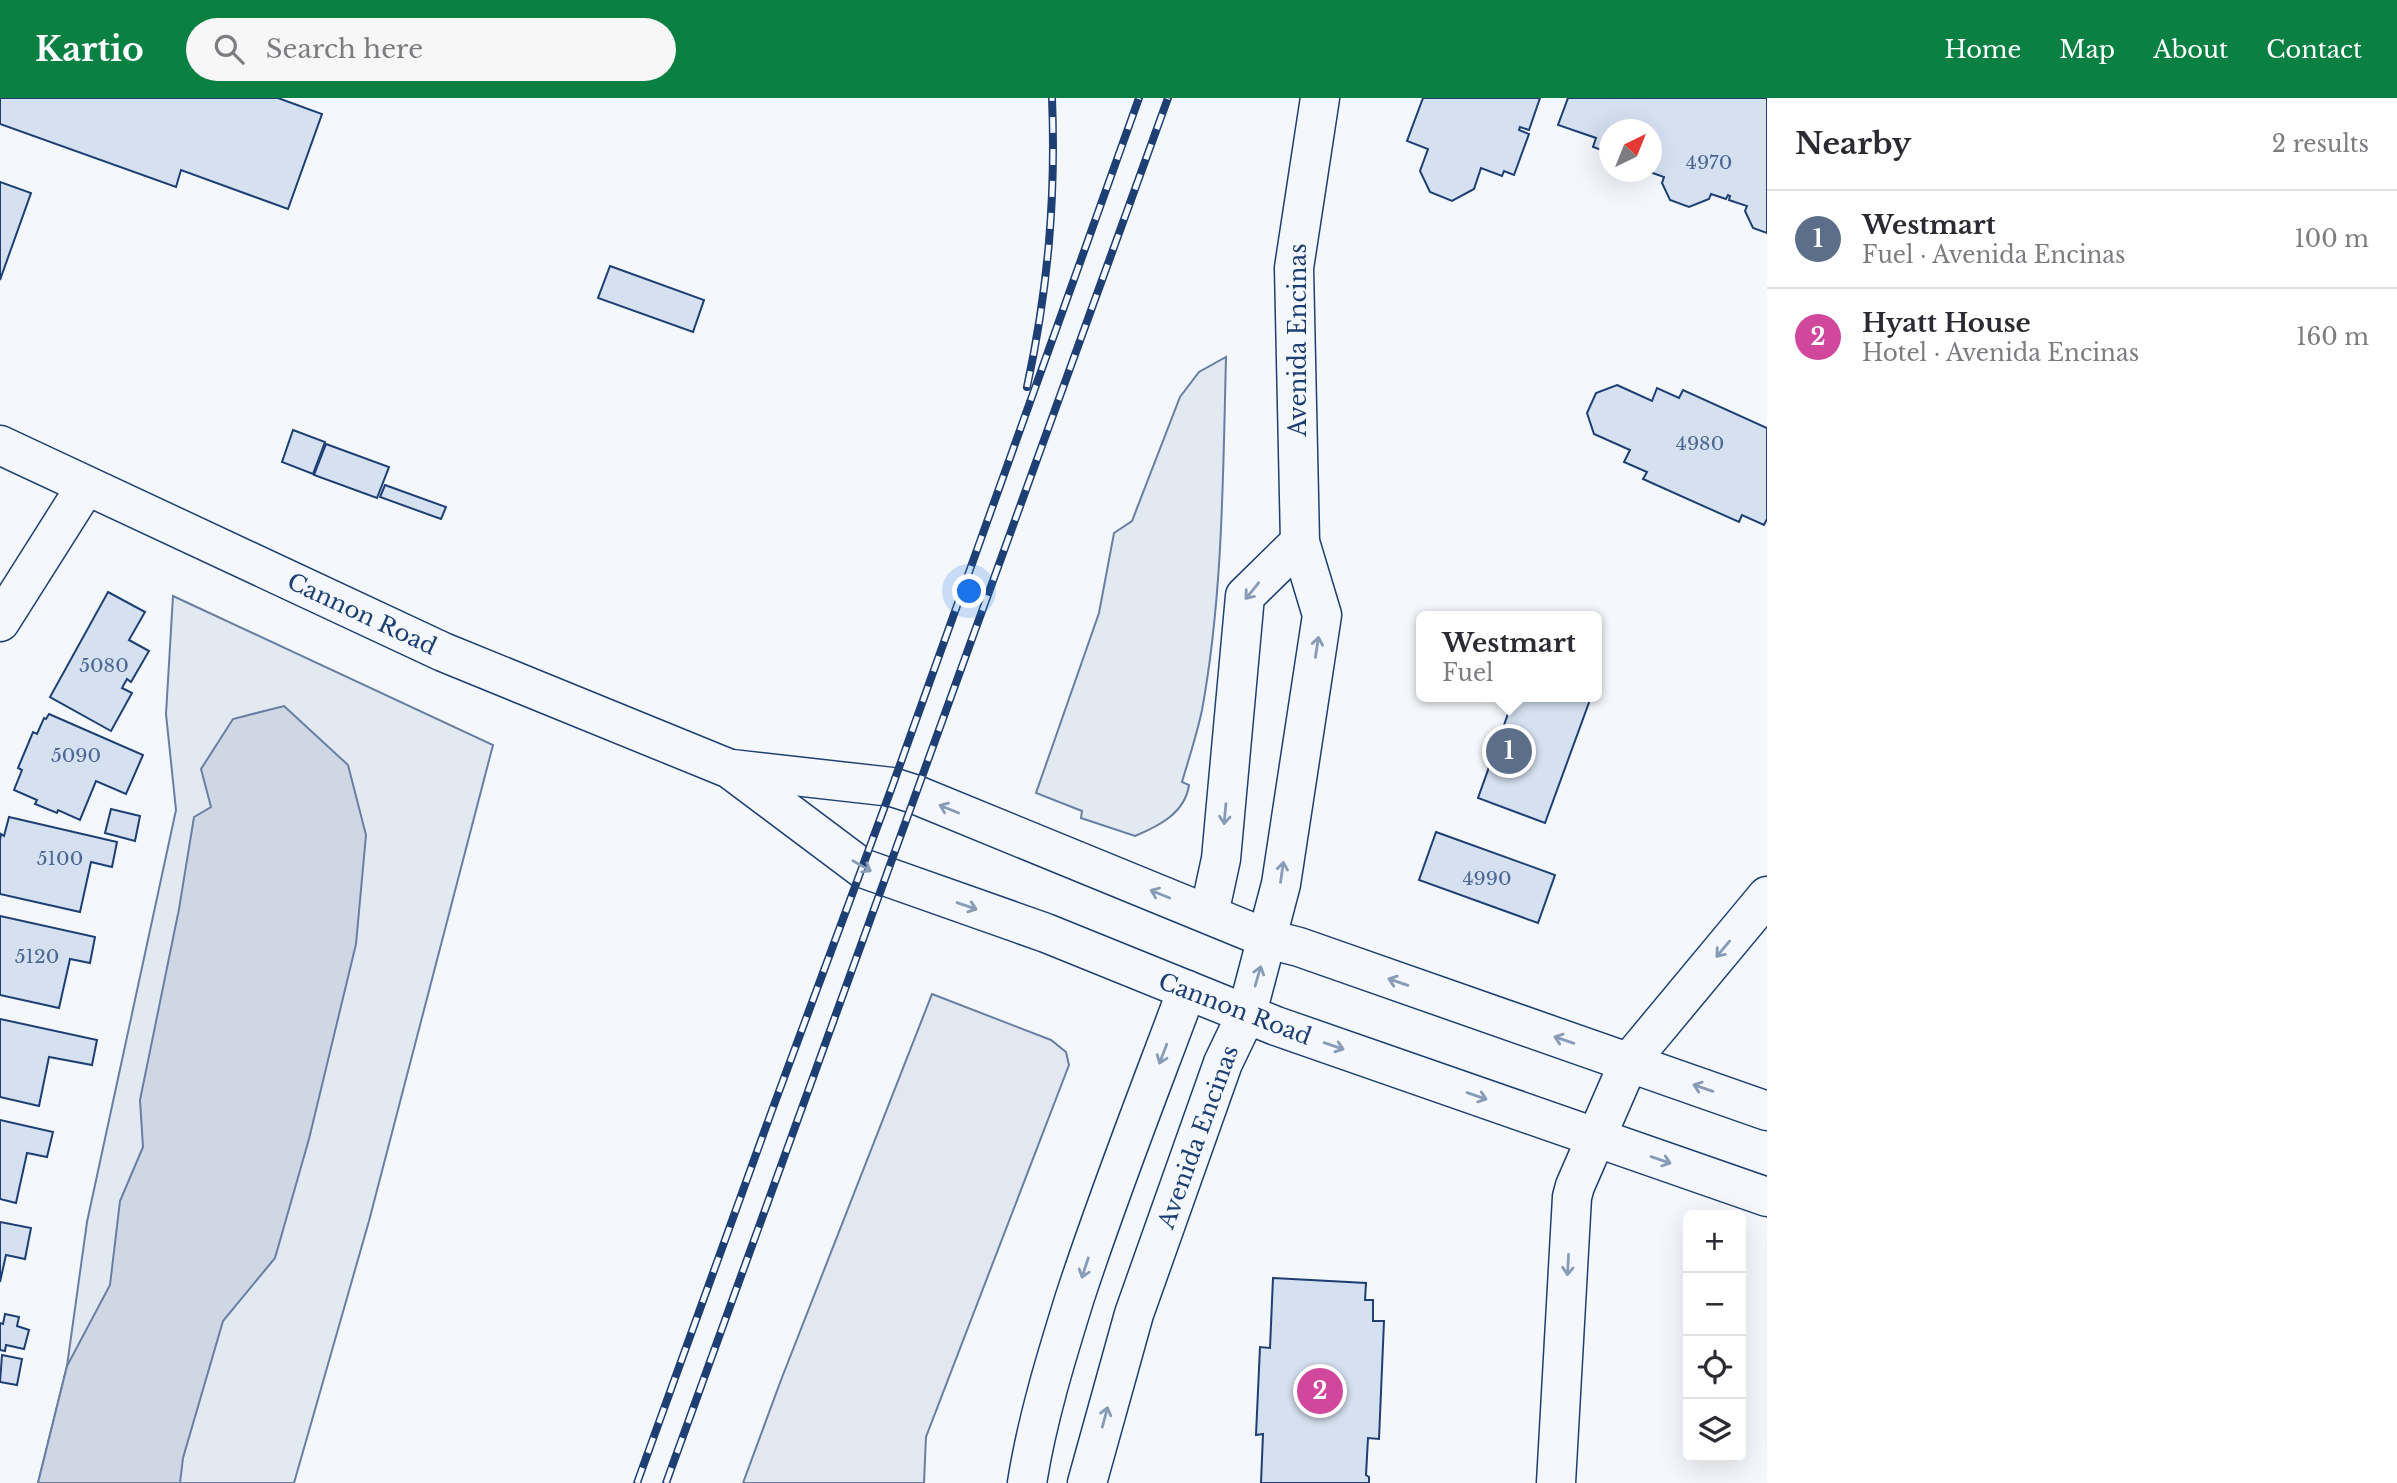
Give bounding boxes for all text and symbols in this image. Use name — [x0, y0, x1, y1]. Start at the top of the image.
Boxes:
search box — [186, 18, 676, 81]
text: Kartio — [35, 29, 144, 70]
icon: search — [210, 30, 248, 68]
text: Search here — [266, 33, 423, 65]
text: Home — [1945, 35, 2021, 64]
text: Map — [2059, 35, 2115, 64]
text: About — [2153, 35, 2228, 64]
text: Contact — [2266, 35, 2362, 64]
north arrow — [1599, 119, 1662, 182]
text: Nearby — [1795, 125, 1911, 162]
text: 2 results — [2272, 130, 2369, 158]
house number: 4970 — [1686, 151, 1732, 174]
text: Westmart — [1862, 209, 1996, 241]
text: 1 — [1813, 225, 1823, 253]
text: 100 m — [2295, 225, 2369, 253]
text: Fuel · Avenida Encinas — [1862, 241, 2126, 269]
street label: Avenida Encinas — [1284, 243, 1312, 438]
text: Hyatt House — [1862, 307, 2031, 339]
text: 2 — [1811, 323, 1825, 351]
text: 160 m — [2296, 323, 2369, 351]
text: Hotel · Avenida Encinas — [1862, 339, 2139, 367]
house number: 4980 — [1676, 432, 1724, 455]
street label: Cannon Road — [283, 567, 441, 661]
your location — [952, 574, 986, 608]
one-way arrow — [1245, 581, 1260, 599]
popup — [1416, 611, 1602, 702]
text: Westmart — [1442, 627, 1576, 659]
one-way arrow — [1311, 636, 1324, 659]
house number: 5080 — [79, 654, 129, 677]
text: Fuel — [1442, 659, 1494, 687]
pin: 1 — [1486, 725, 1532, 777]
house number: 5090 — [51, 744, 101, 767]
one-way arrow — [938, 801, 960, 814]
one-way arrow — [1219, 803, 1232, 825]
house number: 5100 — [37, 847, 83, 870]
one-way arrow — [852, 859, 872, 873]
one-way arrow — [1276, 861, 1289, 884]
house number: 4990 — [1462, 867, 1512, 890]
one-way arrow — [1149, 887, 1171, 900]
one-way arrow — [956, 901, 978, 913]
one-way arrow — [1715, 939, 1731, 957]
house number: 5120 — [15, 945, 59, 968]
one-way arrow — [1252, 965, 1265, 987]
street label: Cannon Road — [1155, 967, 1315, 1051]
one-way arrow — [1388, 975, 1410, 987]
one-way arrow — [1554, 1033, 1576, 1045]
street label: Avenida Encinas — [1151, 1041, 1244, 1234]
one-way arrow — [1322, 1041, 1344, 1053]
one-way arrow — [1156, 1043, 1168, 1065]
one-way arrow — [1692, 1081, 1714, 1093]
one-way arrow — [1466, 1091, 1488, 1103]
one-way arrow — [1650, 1155, 1672, 1167]
map controls — [1683, 1210, 1746, 1462]
button: + — [1683, 1210, 1746, 1273]
one-way arrow — [1561, 1253, 1574, 1276]
one-way arrow — [1078, 1256, 1090, 1278]
button: − — [1683, 1273, 1746, 1336]
button: locate — [1683, 1336, 1746, 1399]
pin: 2 — [1297, 1365, 1343, 1417]
button: layers — [1683, 1399, 1746, 1462]
one-way arrow — [1099, 1406, 1112, 1429]

